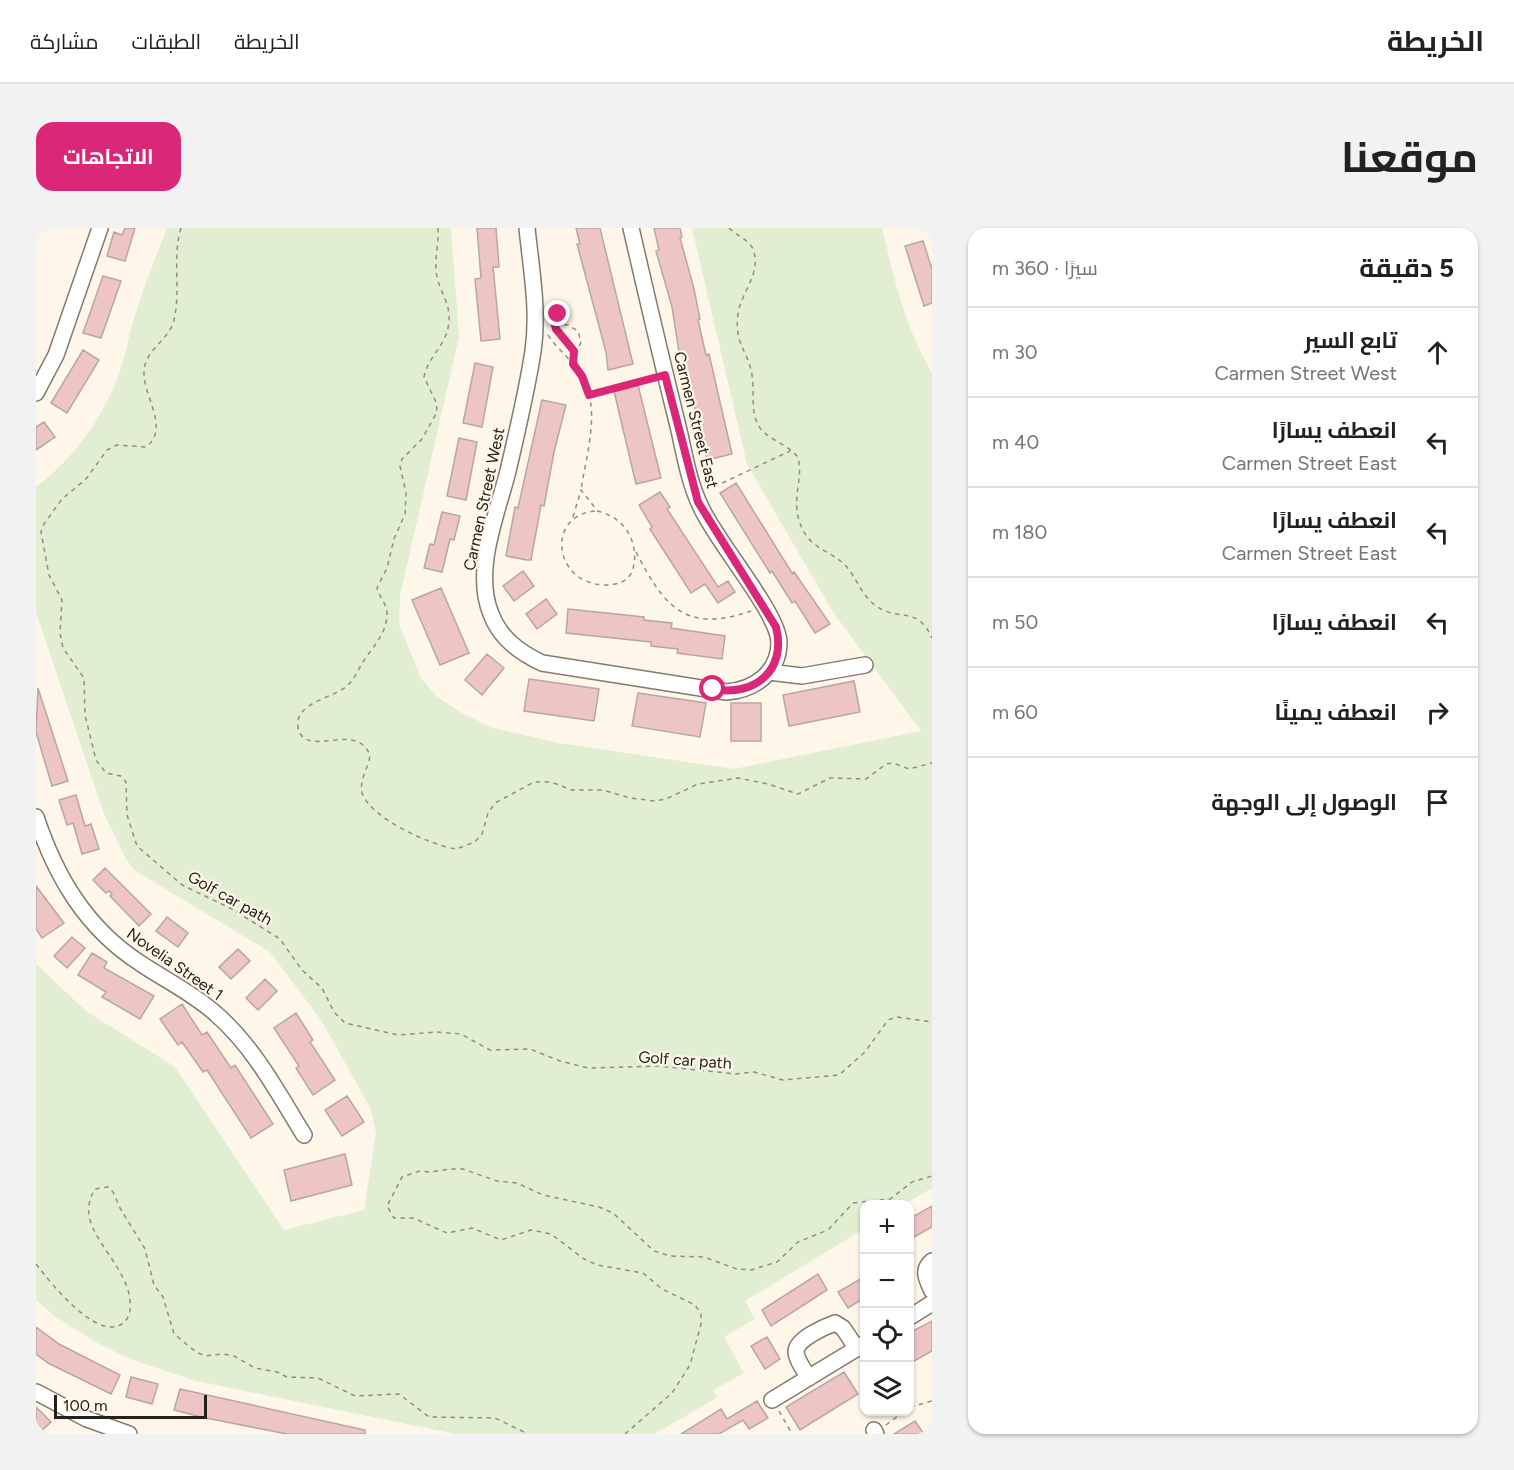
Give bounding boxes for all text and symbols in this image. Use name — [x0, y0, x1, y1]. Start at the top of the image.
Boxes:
text: الخريطة — [1387, 24, 1484, 58]
text: مشاركة — [30, 29, 99, 54]
text: الطبقات — [132, 29, 201, 54]
text: الخريطة — [234, 29, 300, 54]
button: الاتجاهات — [36, 122, 181, 191]
text: موقعنا — [1341, 132, 1478, 183]
text: 5 دقيقة — [1359, 252, 1454, 284]
text: سيرًا · 360 m — [992, 256, 1098, 280]
route end — [544, 300, 570, 326]
text: تابع السير — [1304, 327, 1397, 354]
icon: ahead — [1421, 336, 1454, 369]
text: 30 m — [992, 340, 1038, 364]
street label: Carmen Street East — [670, 350, 722, 490]
text: Carmen Street West — [1214, 361, 1397, 385]
text: انعطف يسارًا — [1272, 417, 1397, 444]
street label: Carmen Street West — [460, 426, 508, 572]
icon: left — [1421, 426, 1454, 459]
text: 40 m — [992, 430, 1039, 454]
text: Carmen Street East — [1222, 451, 1397, 475]
text: انعطف يسارًا — [1272, 507, 1397, 534]
icon: left — [1421, 516, 1454, 549]
text: 180 m — [992, 520, 1047, 544]
text: Carmen Street East — [1222, 541, 1397, 565]
icon: left — [1421, 606, 1454, 639]
text: انعطف يسارًا — [1272, 609, 1397, 636]
text: 50 m — [992, 610, 1038, 634]
route start — [699, 675, 725, 701]
icon: right — [1421, 696, 1454, 729]
text: انعطف يمينًا — [1274, 699, 1397, 726]
text: 60 m — [992, 700, 1038, 724]
icon: arrive — [1421, 786, 1454, 819]
text: الوصول إلى الوجهة — [1211, 789, 1397, 816]
street label: Golf car path — [184, 867, 276, 929]
street label: Novelia Street 1 — [123, 924, 227, 1004]
street label: Golf car path — [638, 1047, 732, 1073]
map controls — [860, 1200, 914, 1416]
button: + — [860, 1200, 914, 1254]
button: − — [860, 1254, 914, 1308]
button: locate — [860, 1308, 914, 1362]
button: layers — [860, 1362, 914, 1416]
scale bar — [54, 1392, 207, 1420]
text: 100 m — [63, 1396, 108, 1415]

